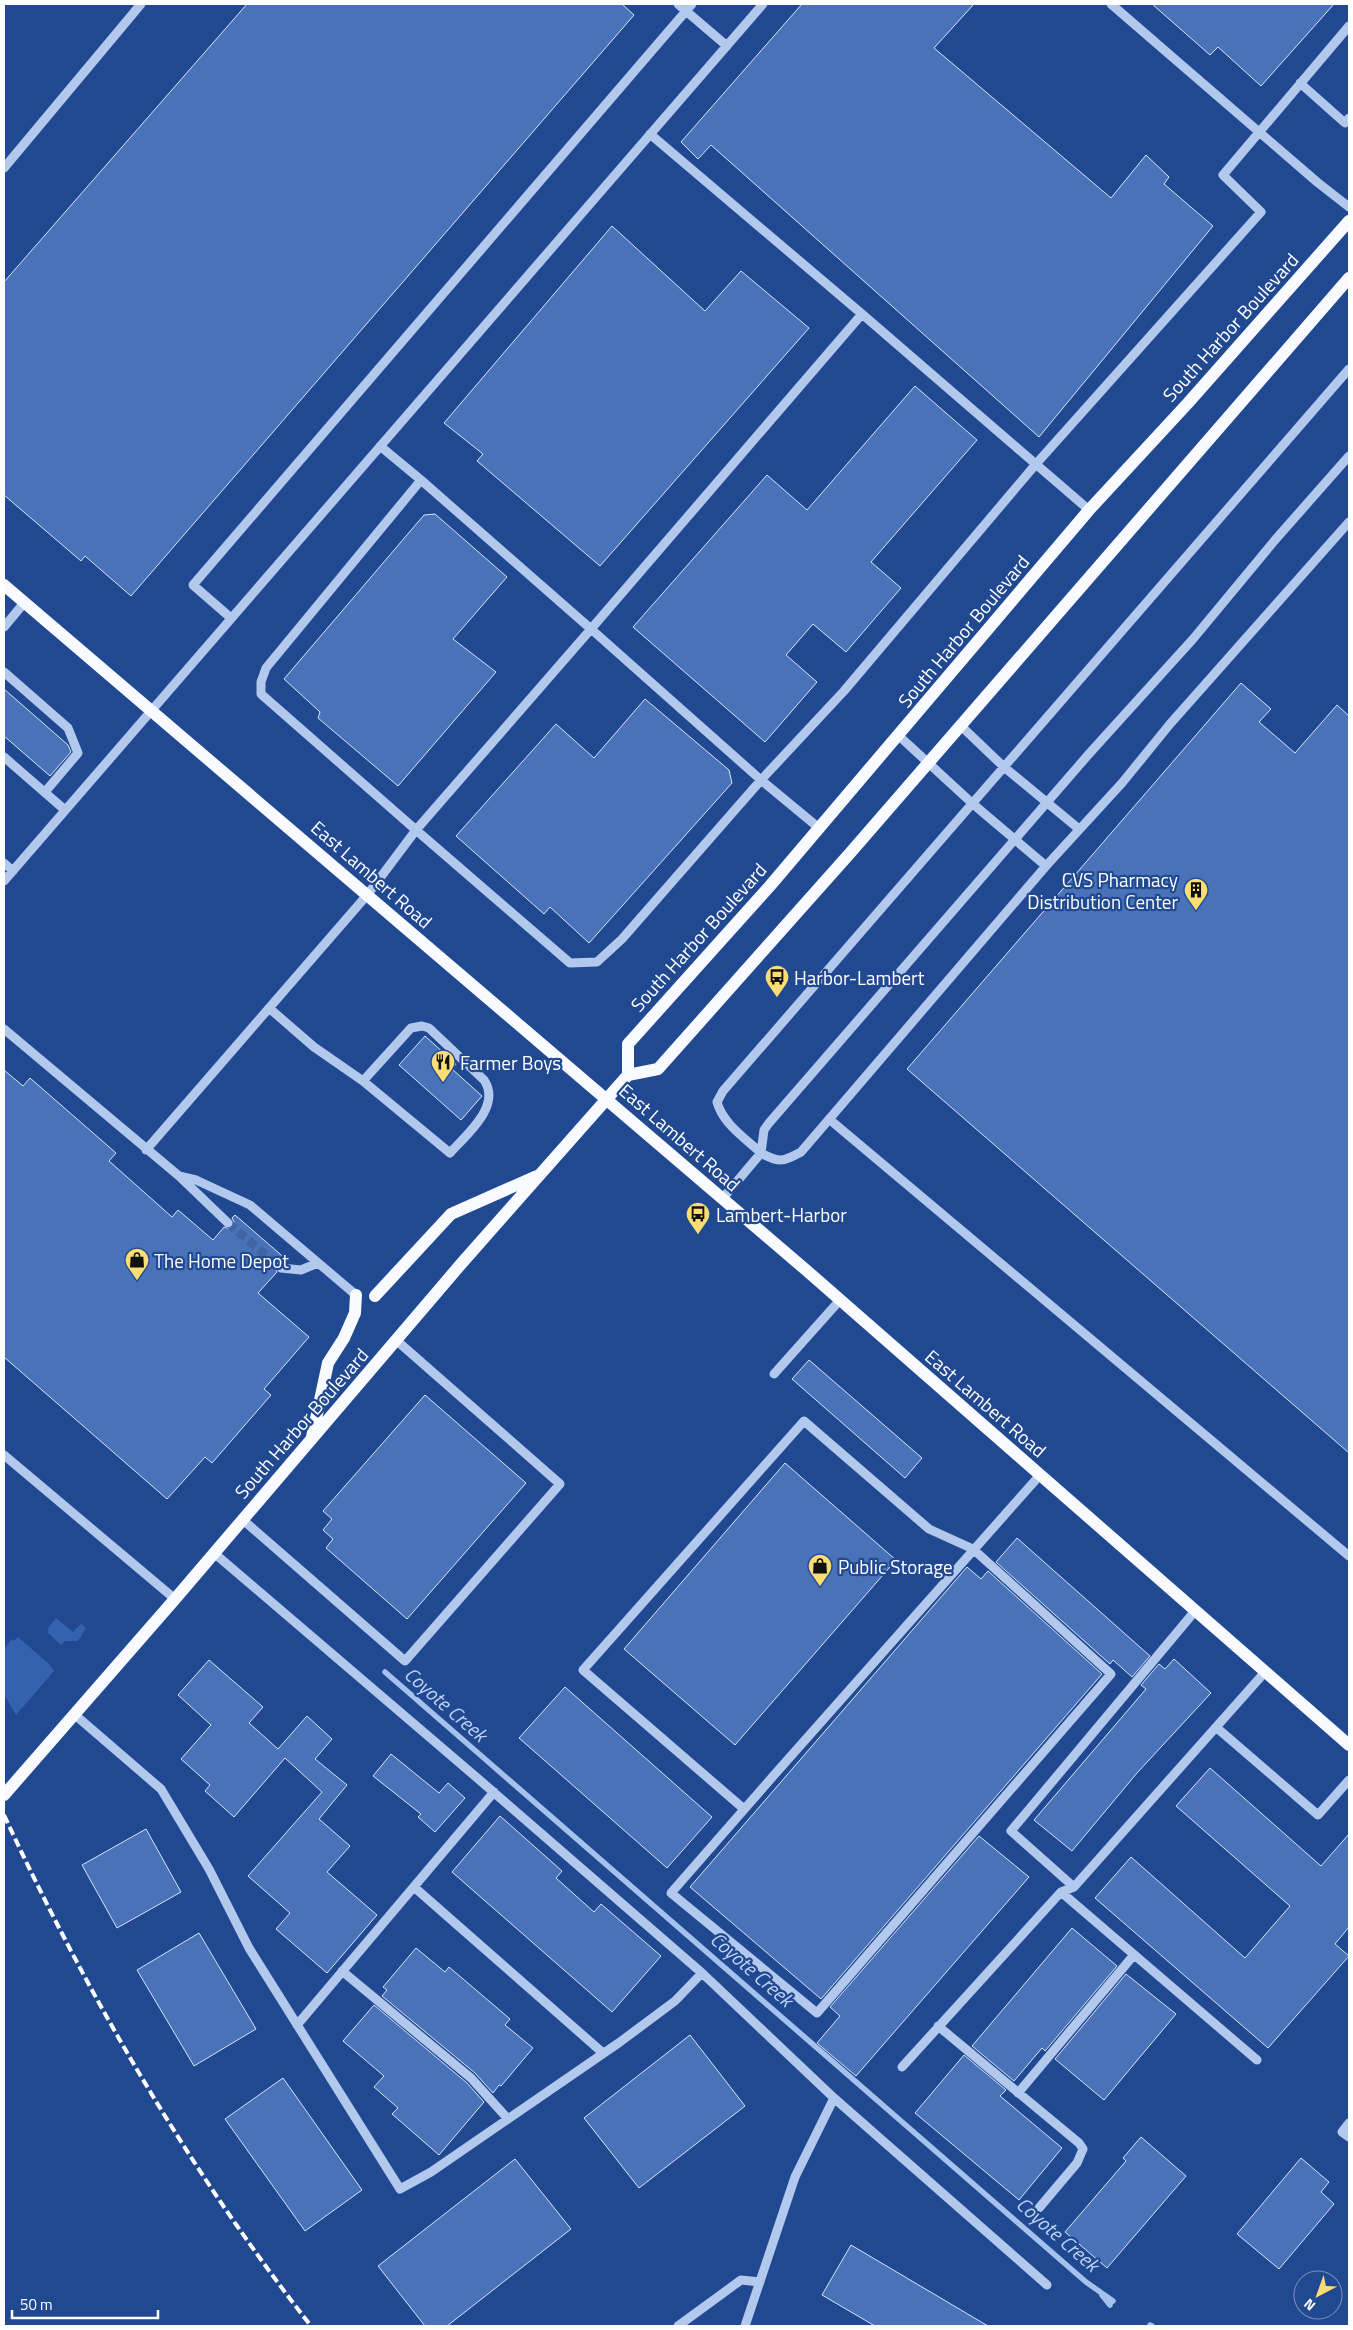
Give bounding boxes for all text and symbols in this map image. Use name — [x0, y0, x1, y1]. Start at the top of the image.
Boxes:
street label: South Harbor Boulevard — [1155, 246, 1305, 408]
street label: South Harbor Boulevard — [890, 548, 1036, 714]
street label: East Lambert Road — [305, 813, 439, 935]
street label: South Harbor Boulevard — [623, 856, 773, 1018]
place label: CVS Pharmacy Distribution Center — [1027, 865, 1178, 916]
building icon: CVS Pharmacy Distribution Center — [1183, 877, 1209, 911]
place label: Harbor-Lambert — [794, 963, 925, 992]
bus stop icon: Harbor-Lambert — [764, 964, 790, 998]
place label: Farmer Boys — [460, 1048, 561, 1077]
restaurant icon: Farmer Boys — [430, 1049, 456, 1083]
street label: East Lambert Road — [613, 1076, 747, 1198]
place label: Lambert-Harbor — [716, 1200, 847, 1229]
bus stop icon: Lambert-Harbor — [685, 1201, 711, 1235]
place label: The Home Depot — [154, 1246, 289, 1275]
shop icon: The Home Depot — [124, 1247, 150, 1281]
street label: South Harbor Boulevard — [227, 1341, 375, 1505]
street label: East Lambert Road — [919, 1342, 1053, 1464]
place label: Public Storage — [838, 1552, 953, 1581]
shop icon: Public Storage — [807, 1553, 833, 1587]
water label: Coyote Creek — [397, 1659, 496, 1750]
water label: Coyote Creek — [703, 1924, 802, 2015]
water label: Coyote Creek — [1009, 2189, 1108, 2280]
north arrow — [1293, 2270, 1343, 2320]
scale bar — [12, 2288, 159, 2320]
text: 50 m — [20, 2293, 53, 2316]
text: N — [1299, 2294, 1320, 2316]

